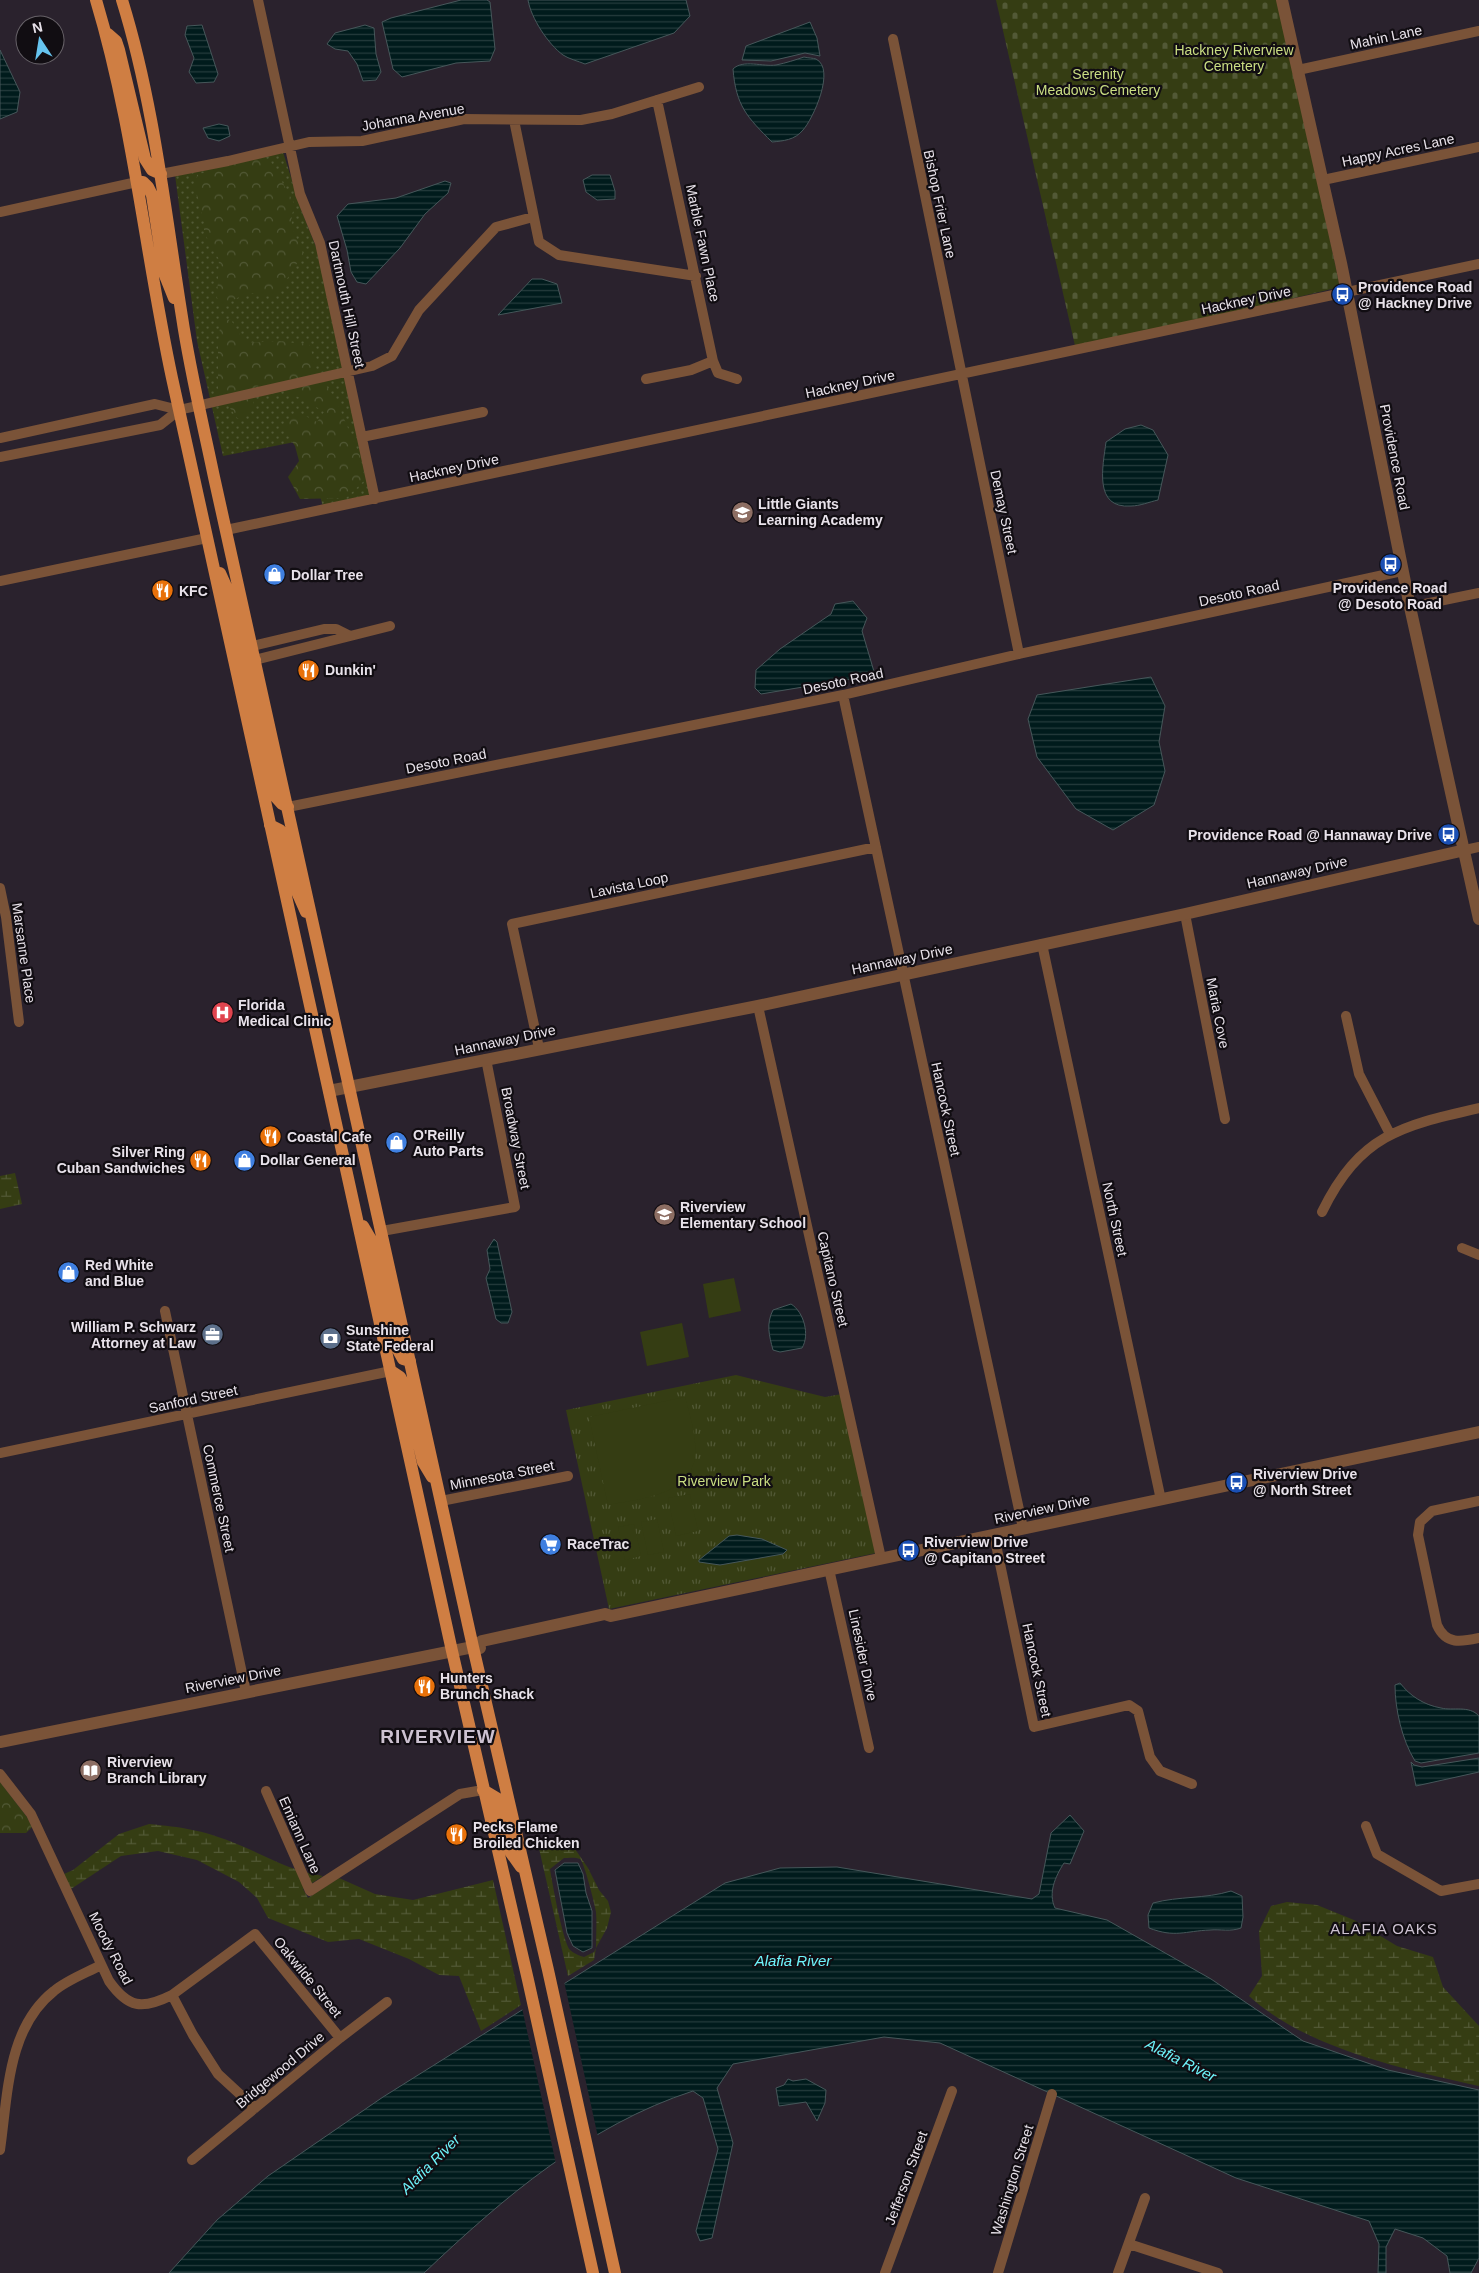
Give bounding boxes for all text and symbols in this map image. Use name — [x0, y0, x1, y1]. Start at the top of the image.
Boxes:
north arrow — [15, 15, 65, 65]
text: N — [31, 18, 44, 36]
street label: Mahin Lane — [1349, 22, 1424, 52]
park label: Hackney Riverview Cemetery — [1174, 42, 1294, 74]
park label: Serenity Meadows Cemetery — [1036, 66, 1160, 98]
street label: Johanna Avenue — [360, 100, 466, 134]
street label: Happy Acres Lane — [1340, 130, 1456, 170]
street label: Bishop Frier Lane — [921, 148, 959, 260]
street label: Marble Fawn Place — [683, 183, 723, 303]
street label: Dartmouth Hill Street — [326, 239, 368, 369]
place label: Providence Road @ Hackney Drive — [1358, 279, 1472, 311]
street label: Hackney Drive — [1200, 283, 1292, 317]
bus stop icon: Providence Road @ Hackney Drive — [1330, 283, 1354, 307]
street label: Hackney Drive — [804, 367, 896, 401]
street label: Providence Road — [1377, 403, 1413, 511]
street label: Hackney Drive — [408, 451, 500, 485]
street label: Demay Street — [987, 468, 1021, 556]
place label: Little Giants Learning Academy — [758, 496, 883, 528]
school or university icon: Little Giants Learning Academy — [730, 500, 754, 524]
bus stop icon: Providence Road @ Desoto Road — [1378, 553, 1402, 577]
shop icon: Dollar Tree — [263, 563, 287, 587]
place label: Dollar Tree — [291, 567, 364, 583]
street label: Desoto Road — [1197, 577, 1281, 609]
restaurant icon: KFC — [151, 579, 175, 603]
place label: Providence Road @ Desoto Road — [1333, 580, 1447, 612]
place label: KFC — [179, 583, 208, 599]
restaurant icon: Dunkin' — [297, 658, 321, 682]
place label: Dunkin' — [325, 662, 376, 678]
street label: Desoto Road — [801, 665, 885, 697]
street label: Desoto Road — [404, 745, 488, 777]
bus stop icon: Providence Road @ Hannaway Drive — [1436, 823, 1460, 847]
place label: Providence Road @ Hannaway Drive — [1188, 827, 1432, 843]
street label: Hannaway Drive — [1245, 853, 1349, 891]
street label: Lavista Loop — [589, 869, 670, 901]
street label: Marsanne Place — [9, 902, 39, 1004]
street label: Hannaway Drive — [850, 940, 954, 978]
street label: Maria Cove — [1203, 976, 1233, 1050]
place label: Florida Medical Clinic — [238, 997, 332, 1029]
hospital icon: Florida Medical Clinic — [210, 1001, 234, 1025]
street label: Hannaway Drive — [453, 1021, 557, 1059]
street label: Hancock Street — [928, 1061, 964, 1158]
street label: Broadway Street — [498, 1086, 534, 1190]
restaurant icon: Coastal Cafe — [259, 1125, 283, 1149]
place label: O'Reilly Auto Parts — [413, 1127, 484, 1159]
place label: Coastal Cafe — [287, 1129, 372, 1145]
shop icon: O'Reilly Auto Parts — [385, 1131, 409, 1155]
place label: Silver Ring Cuban Sandwiches — [57, 1144, 185, 1176]
restaurant icon: Silver Ring Cuban Sandwiches — [189, 1148, 213, 1172]
shop icon: Dollar General — [232, 1148, 256, 1172]
place label: Dollar General — [260, 1152, 356, 1168]
street label: North Street — [1099, 1180, 1131, 1258]
place label: Riverview Elementary School — [680, 1199, 806, 1231]
school or university icon: Riverview Elementary School — [652, 1203, 676, 1227]
street label: Capitano Street — [814, 1230, 852, 1328]
place label: Red White and Blue — [85, 1257, 154, 1289]
shop icon: Red White and Blue — [57, 1261, 81, 1285]
place label: William P. Schwarz Attorney at Law — [71, 1319, 196, 1351]
place label: Sunshine State Federal — [346, 1322, 434, 1354]
office icon: William P. Schwarz Attorney at Law — [200, 1323, 224, 1347]
bank icon: Sunshine State Federal — [318, 1326, 342, 1350]
street label: Sanford Street — [147, 1382, 239, 1416]
street label: Commerce Street — [200, 1443, 238, 1553]
street label: Minnesota Street — [449, 1457, 556, 1493]
place label: Riverview Drive @ North Street — [1253, 1466, 1357, 1498]
bus stop icon: Riverview Drive @ North Street — [1225, 1470, 1249, 1494]
park label: Riverview Park — [677, 1473, 772, 1489]
street label: Riverview Drive — [993, 1491, 1091, 1527]
supermarket icon: RaceTrac — [539, 1532, 563, 1556]
place label: Riverview Drive @ Capitano Street — [924, 1534, 1045, 1566]
place label: RaceTrac — [567, 1536, 629, 1552]
bus stop icon: Riverview Drive @ Capitano Street — [896, 1538, 920, 1562]
street label: Linesider Drive — [845, 1608, 881, 1703]
street label: Hancock Street — [1019, 1622, 1055, 1719]
street label: Riverview Drive — [184, 1662, 282, 1696]
place label: Hunters Brunch Shack — [440, 1670, 534, 1702]
restaurant icon: Hunters Brunch Shack — [412, 1674, 436, 1698]
district label: RIVERVIEW — [380, 1726, 496, 1747]
place label: Riverview Branch Library — [107, 1754, 207, 1786]
library icon: Riverview Branch Library — [79, 1758, 103, 1782]
street label: Emiann Lane — [276, 1794, 324, 1876]
place label: Pecks Flame Broiled Chicken — [473, 1819, 580, 1851]
restaurant icon: Pecks Flame Broiled Chicken — [445, 1823, 469, 1847]
street label: Moody Road — [86, 1909, 136, 1987]
district label: ALAFIA OAKS — [1330, 1920, 1438, 1937]
street label: Oakwilde Street — [271, 1934, 345, 2021]
water label: Alafia River — [754, 1952, 832, 1969]
street label: Bridgewood Drive — [233, 2028, 328, 2112]
water label: Alafia River — [1142, 2035, 1220, 2085]
street label: Washington Street — [988, 2123, 1036, 2237]
street label: Jefferson Street — [882, 2129, 930, 2227]
water label: Alafia River — [396, 2130, 464, 2198]

